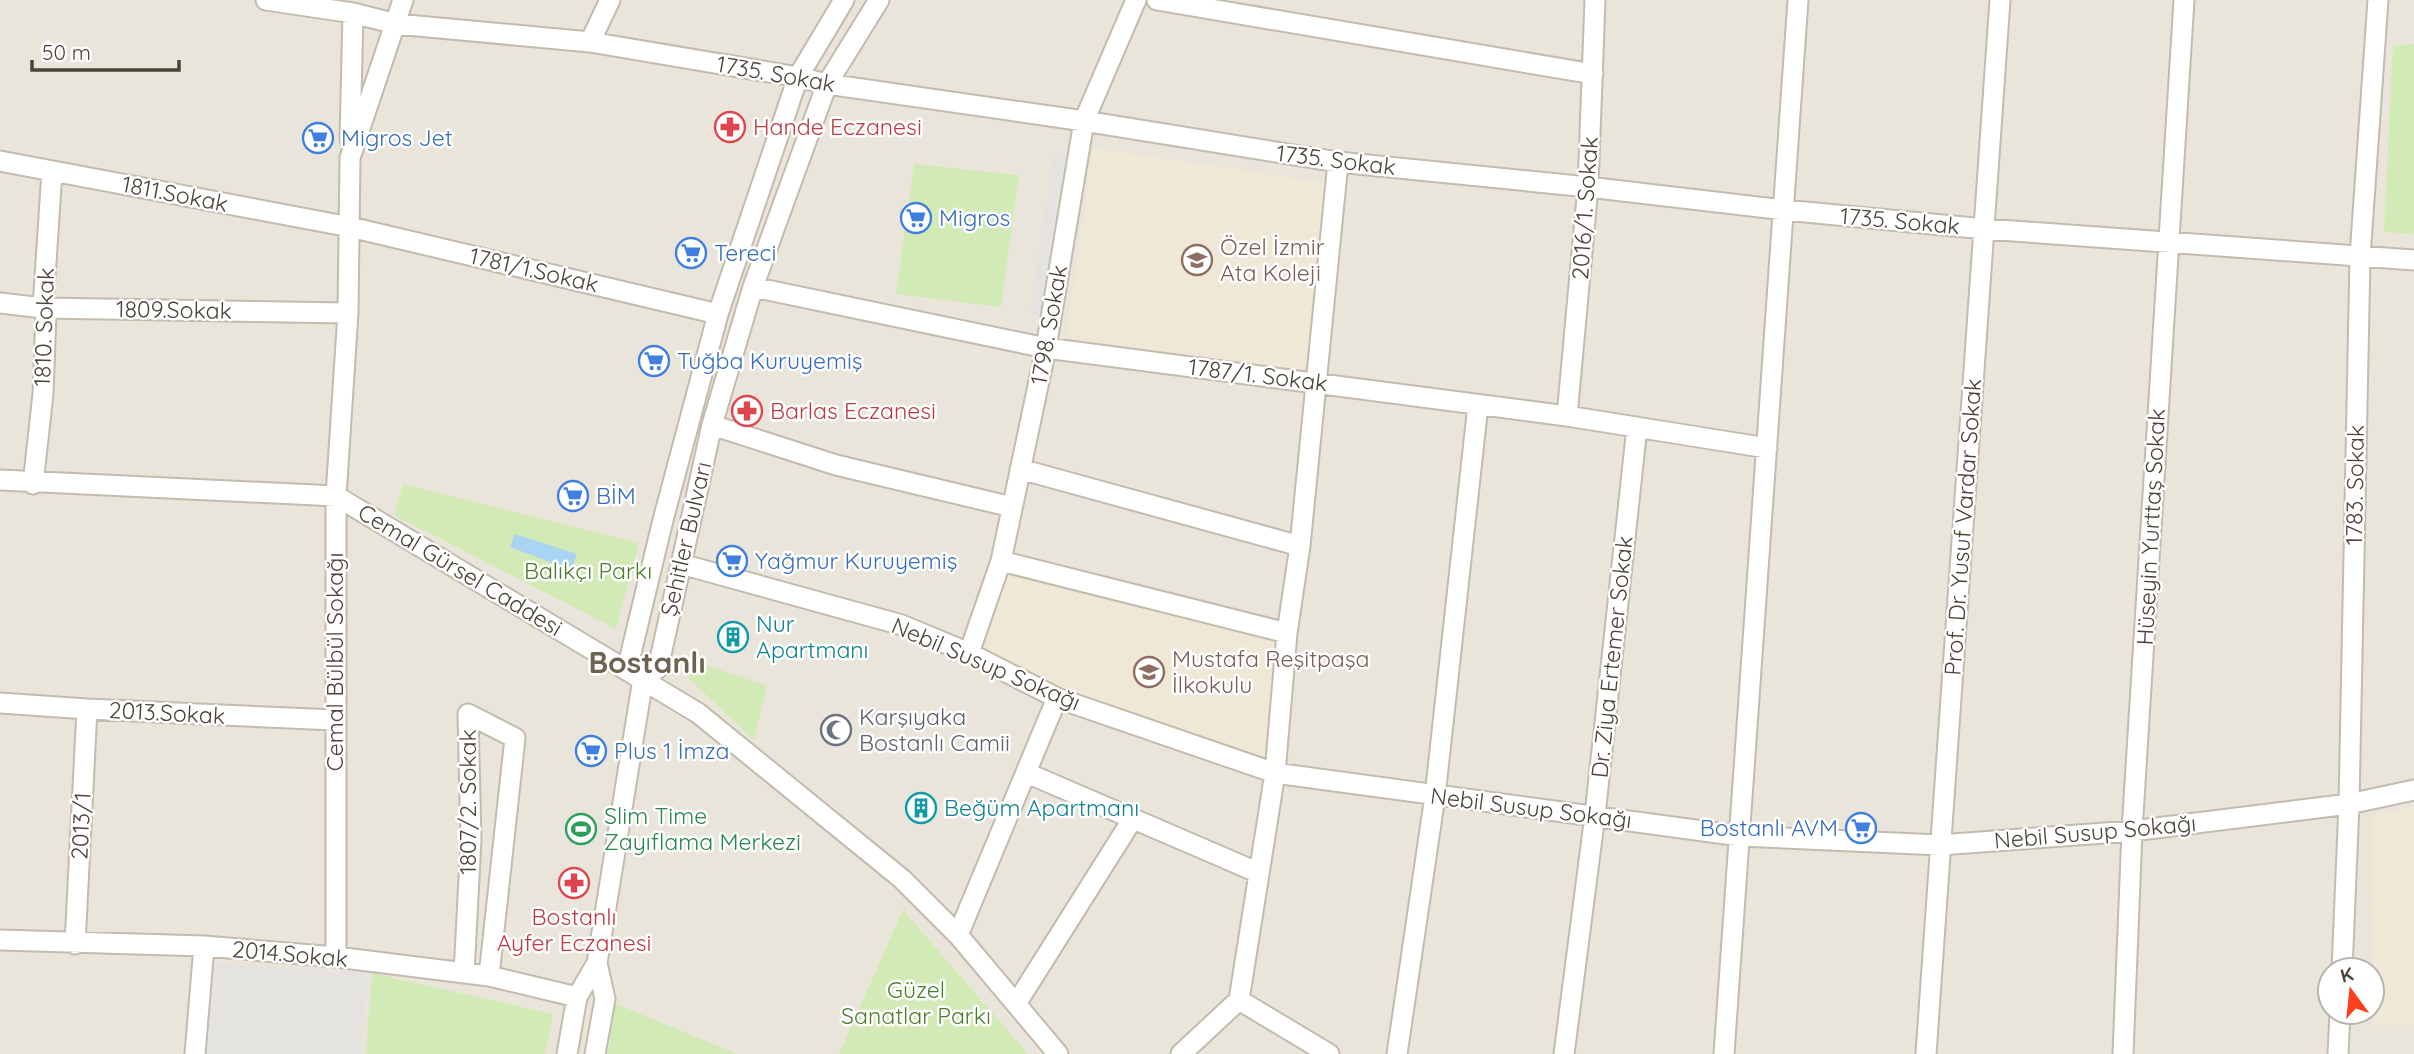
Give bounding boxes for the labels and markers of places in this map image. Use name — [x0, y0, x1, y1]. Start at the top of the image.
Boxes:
pharmacy icon: Hande Eczanesi — [713, 110, 747, 144]
place label: Hande Eczanesi — [753, 112, 922, 141]
supermarket icon: Migros Jet — [301, 121, 335, 155]
place label: Migros Jet — [341, 123, 453, 152]
supermarket icon: Migros — [899, 201, 933, 235]
place label: Migros — [939, 203, 1010, 232]
place label: Özel İzmir Ata Koleji — [1220, 232, 1325, 287]
supermarket icon: Tereci — [674, 236, 708, 270]
place label: Tereci — [714, 238, 776, 267]
school or university icon: Özel İzmir Ata Koleji — [1180, 243, 1214, 277]
supermarket icon: Tuğba Kuruyemiş — [637, 344, 671, 378]
place label: Tuğba Kuruyemiş — [677, 346, 863, 375]
pharmacy icon: Barlas Eczanesi — [730, 394, 764, 428]
place label: Barlas Eczanesi — [770, 396, 936, 425]
supermarket icon: BİM — [556, 479, 590, 513]
place label: BİM — [596, 481, 636, 510]
supermarket icon: Yağmur Kuruyemiş — [715, 544, 749, 578]
place label: Yağmur Kuruyemiş — [755, 546, 958, 575]
place label: Nur Apartmanı — [756, 609, 869, 664]
building icon: Nur Apartmanı — [716, 620, 750, 654]
place label: Mustafa Reşitpaşa İlkokulu — [1172, 644, 1370, 699]
school or university icon: Mustafa Reşitpaşa İlkokulu — [1132, 655, 1166, 689]
place label: Karşıyaka Bostanlı Camii — [859, 702, 1010, 757]
mosque icon: Karşıyaka Bostanlı Camii — [819, 713, 853, 747]
supermarket icon: Plus 1 İmza — [574, 734, 608, 768]
place label: Plus 1 İmza — [614, 736, 730, 765]
building icon: Beğüm Apartmanı — [904, 791, 938, 825]
place label: Beğüm Apartmanı — [944, 793, 1139, 822]
place label: Slim Time Zayıflama Merkezi — [604, 801, 801, 856]
supermarket icon: Bostanlı AVM — [1844, 811, 1878, 845]
sports icon: Slim Time Zayıflama Merkezi — [564, 812, 598, 846]
place label: Bostanlı AVM — [1700, 813, 1838, 842]
pharmacy icon: Bostanlı Ayfer Eczanesi — [557, 866, 591, 900]
place label: Bostanlı Ayfer Eczanesi — [497, 902, 651, 957]

